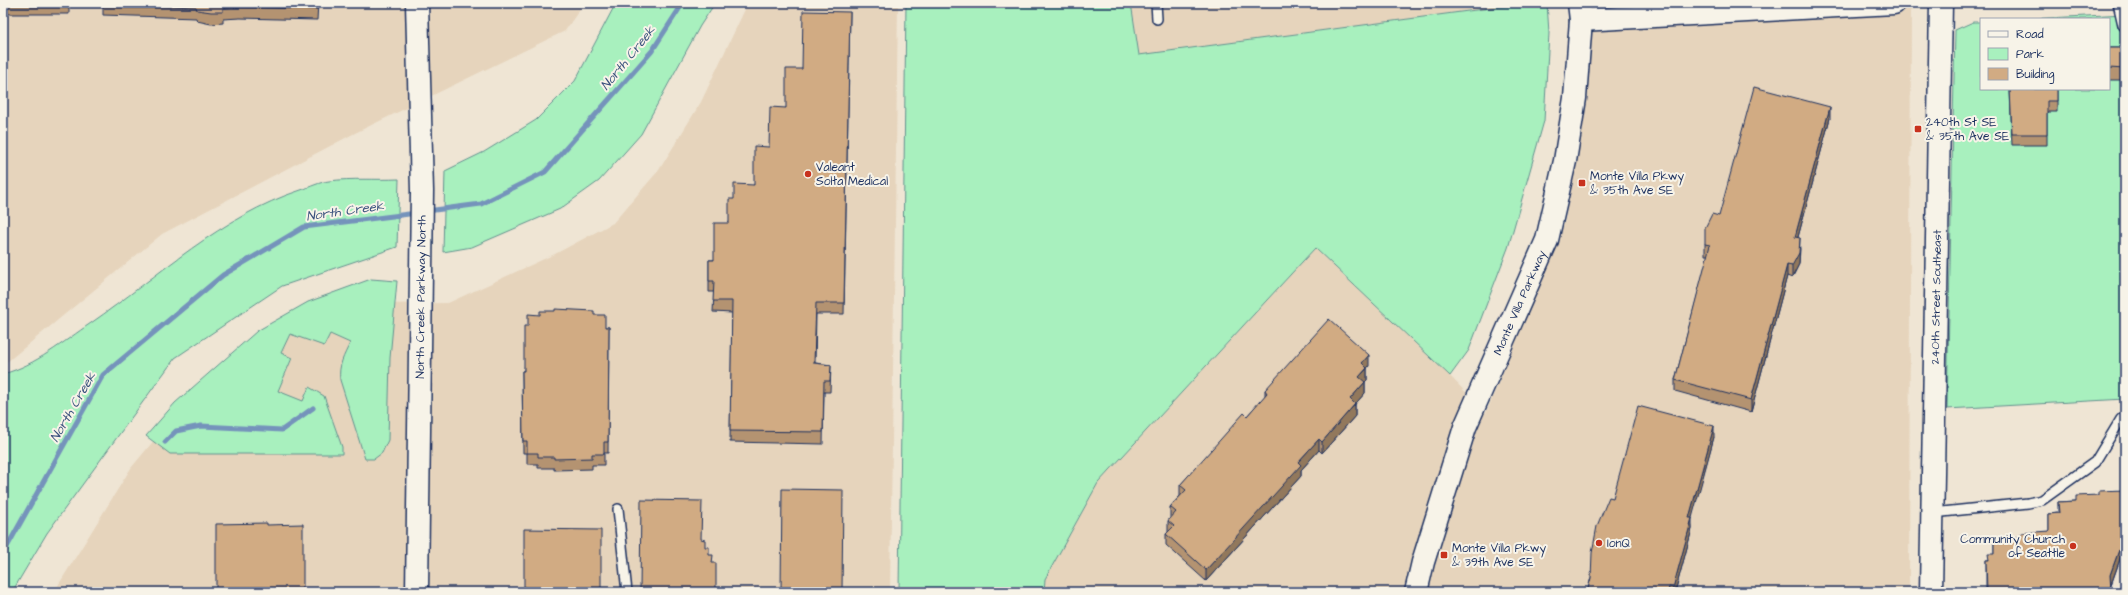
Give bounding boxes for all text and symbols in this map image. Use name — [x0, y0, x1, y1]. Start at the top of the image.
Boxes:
legend — [1980, 18, 2110, 90]
water label: North Creek — [596, 21, 660, 94]
text: Road — [2016, 26, 2044, 43]
text: Park — [2016, 46, 2044, 63]
text: Building — [2016, 66, 2054, 84]
place label: 240th St SE & 35th Ave SE — [1926, 114, 2009, 145]
marker: 240th St SE & 35th Ave SE — [1913, 124, 1923, 134]
place label: Valeant Solta Medical — [816, 159, 888, 190]
place label: Monte Villa Pkwy & 35th Ave SE — [1590, 168, 1685, 199]
marker: Valeant Solta Medical — [803, 169, 813, 179]
marker: Monte Villa Pkwy & 35th Ave SE — [1577, 178, 1587, 188]
water label: North Creek — [305, 197, 386, 225]
street label: North Creek Parkway North — [411, 215, 431, 379]
street label: 240th Street Southeast — [1926, 229, 1946, 365]
street label: Monte Villa Parkway — [1489, 247, 1551, 358]
water label: North Creek — [46, 368, 101, 445]
place label: Community Church of Seattle — [1960, 531, 2066, 562]
place label: IonQ — [1607, 535, 1631, 552]
marker: IonQ — [1594, 538, 1604, 548]
place label: Monte Villa Pkwy & 39th Ave SE — [1452, 540, 1547, 571]
marker: Community Church of Seattle — [2068, 541, 2078, 551]
marker: Monte Villa Pkwy & 39th Ave SE — [1439, 550, 1449, 560]

